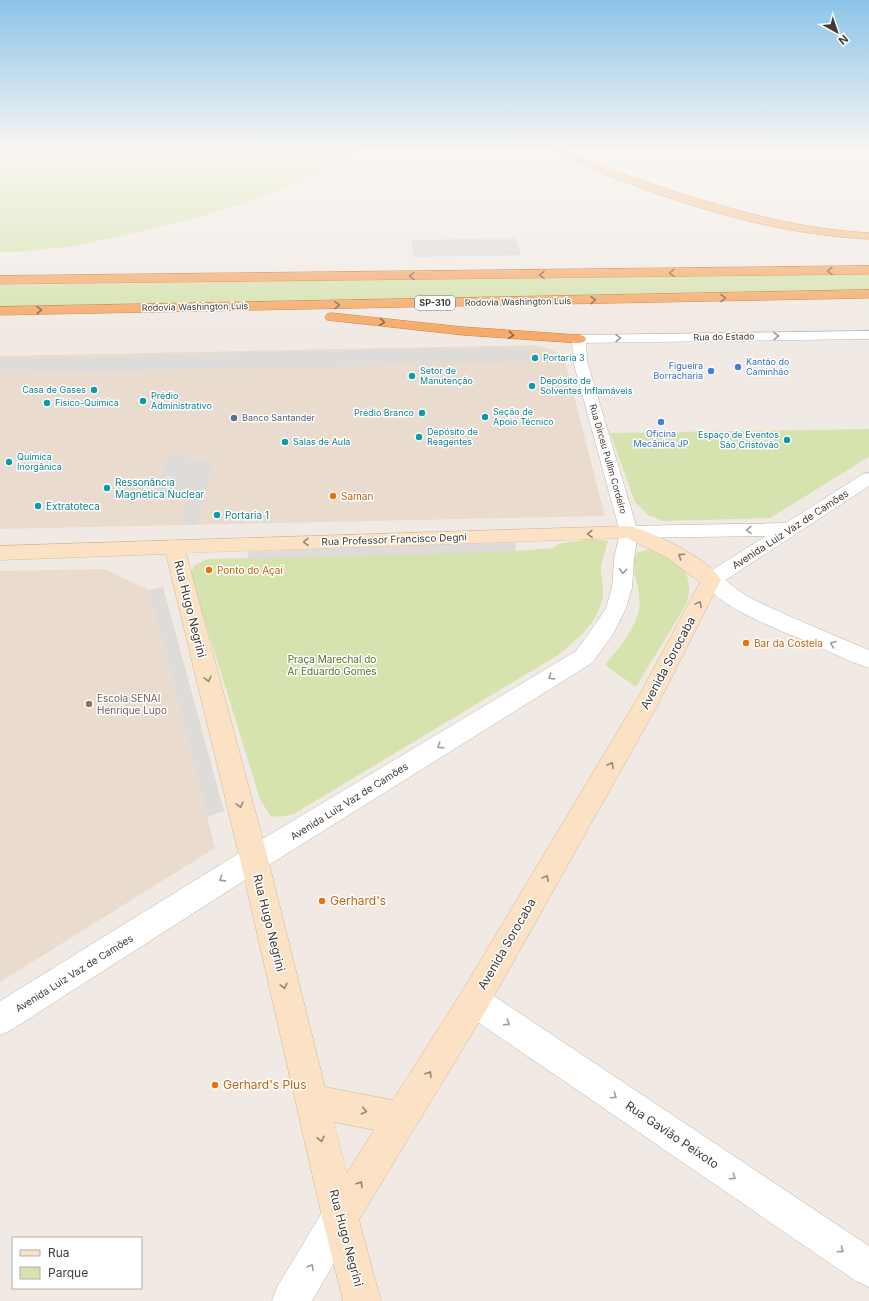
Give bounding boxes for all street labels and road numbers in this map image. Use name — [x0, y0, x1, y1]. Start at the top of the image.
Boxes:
street label: Rodovia Washington Luís — [465, 295, 572, 308]
road number: SP-310 — [415, 296, 455, 310]
street label: Rodovia Washington Luís — [142, 300, 249, 313]
street label: Rua do Estado — [693, 330, 755, 343]
street label: Rua Dirceu Pullim Cordeiro — [588, 403, 629, 515]
street label: Avenida Luiz Vaz de Camões — [729, 487, 851, 571]
street label: Rua Professor Francisco Degni — [321, 530, 467, 548]
street label: Rua Hugo Negrini — [171, 559, 210, 659]
street label: Avenida Sorocaba — [637, 614, 698, 712]
street label: Avenida Luiz Vaz de Camões — [288, 760, 410, 842]
street label: Rua Hugo Negrini — [250, 873, 289, 973]
street label: Avenida Sorocaba — [474, 896, 539, 992]
street label: Avenida Luiz Vaz de Camões — [13, 932, 135, 1014]
street label: Rua Gavião Peixoto — [623, 1098, 722, 1171]
street label: Rua Hugo Negrini — [326, 1188, 367, 1288]

